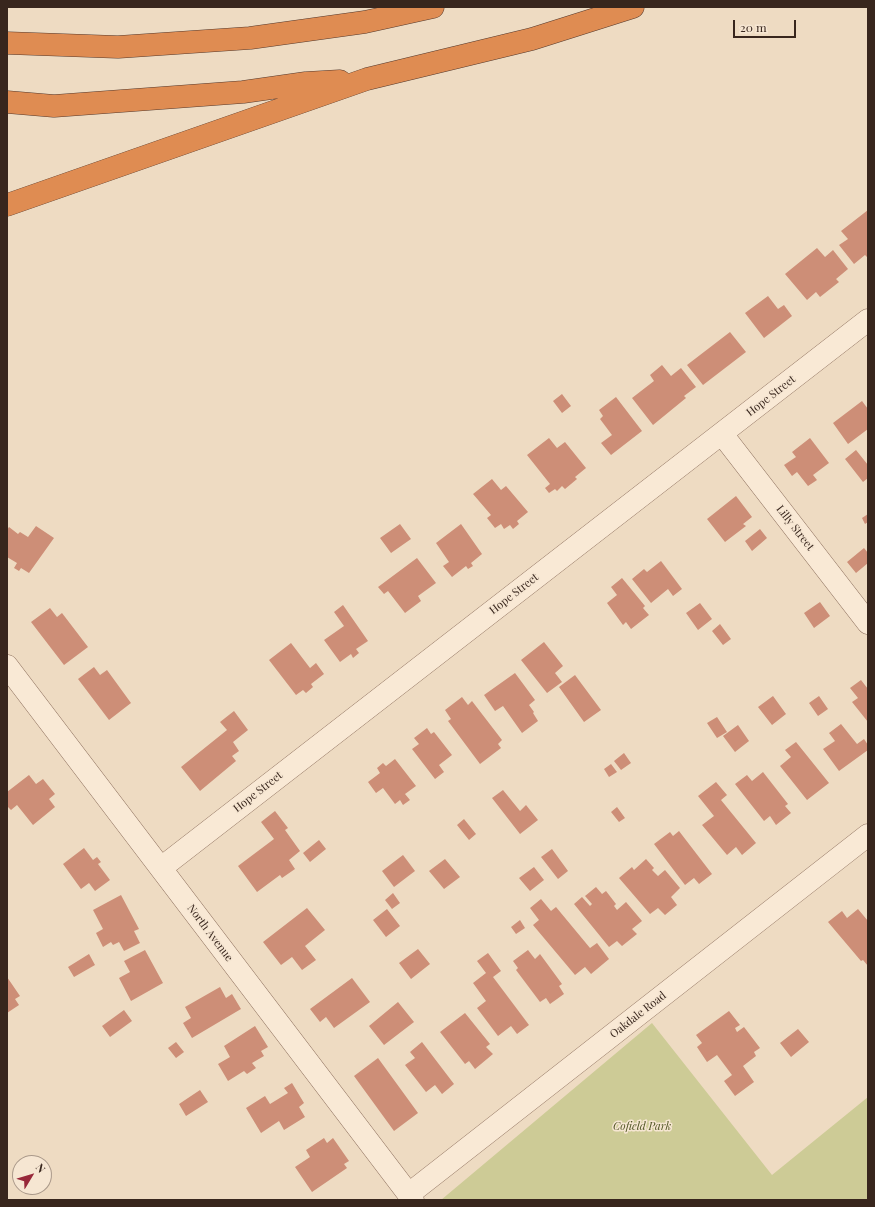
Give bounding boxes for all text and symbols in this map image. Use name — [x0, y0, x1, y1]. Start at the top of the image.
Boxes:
scale bar — [735, 12, 798, 38]
text: 20 m — [740, 19, 767, 35]
street label: Hope Street — [744, 373, 798, 419]
street label: Lilly Street — [773, 503, 817, 553]
street label: Hope Street — [487, 571, 541, 617]
street label: Hope Street — [231, 769, 285, 815]
street label: North Avenue — [184, 902, 236, 964]
street label: Oakdale Road — [607, 989, 669, 1041]
park label: Cofield Park — [613, 1120, 671, 1134]
north arrow — [12, 1155, 52, 1195]
text: N — [33, 1160, 49, 1176]

